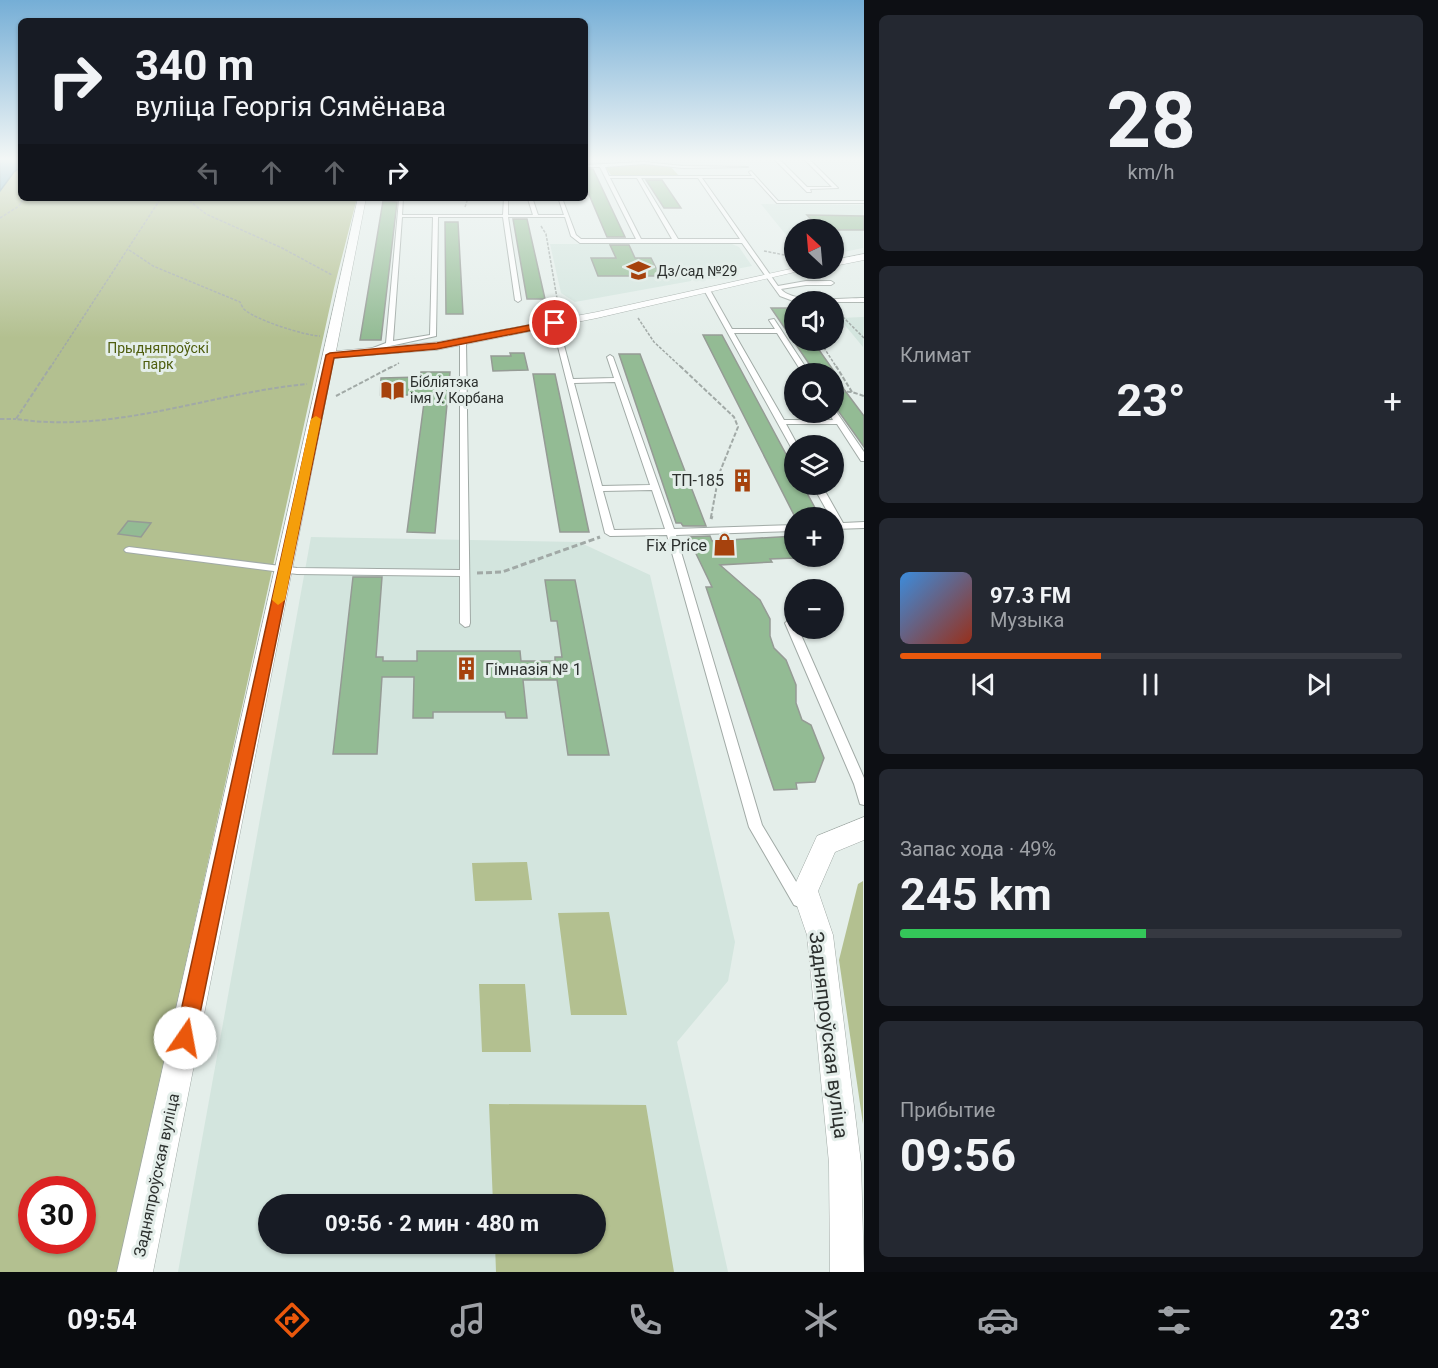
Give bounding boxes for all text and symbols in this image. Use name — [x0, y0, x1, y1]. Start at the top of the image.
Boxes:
text: 340 m — [135, 41, 254, 90]
icon: right — [36, 42, 114, 120]
text: 28 — [1106, 75, 1196, 166]
text: вуліца Георгія Сямёнава — [135, 91, 446, 123]
icon: left — [192, 156, 225, 189]
icon: ahead — [255, 156, 288, 189]
icon: ahead — [318, 156, 351, 189]
icon: right — [381, 156, 414, 189]
text: km/h — [1128, 160, 1174, 184]
north arrow — [784, 219, 844, 279]
map controls — [784, 219, 844, 639]
school or university icon: Дз/сад №29 — [626, 258, 652, 284]
place label: Дз/сад №29 — [657, 263, 737, 279]
button: sound — [784, 291, 844, 351]
pin — [529, 297, 580, 348]
icon: arrive — [538, 306, 571, 339]
park label: Прыдняпроўскі парк — [107, 340, 209, 372]
text: Климат — [900, 343, 971, 367]
button: search — [784, 363, 844, 423]
place label: Бібліятэка імя У. Корбана — [410, 374, 504, 406]
text: 23° — [1116, 374, 1186, 427]
library icon: Бібліятэка імя У. Корбана — [379, 377, 405, 403]
text: − — [900, 382, 919, 421]
text: + — [1383, 382, 1402, 421]
button: layers — [784, 435, 844, 495]
building icon: ТП-185 — [729, 467, 755, 493]
place label: ТП-185 — [672, 471, 724, 490]
button: + — [784, 507, 844, 567]
shop icon: Fix Price — [712, 532, 738, 558]
place label: Fix Price — [646, 536, 707, 555]
button: − — [784, 579, 844, 639]
text: 97.3 FM — [990, 583, 1071, 608]
text: Музыка — [990, 608, 1064, 632]
building icon: Гімназія № 1 — [454, 656, 480, 682]
place label: Гімназія № 1 — [485, 660, 582, 679]
icon: previous — [967, 668, 1000, 701]
icon: pause — [1134, 668, 1167, 701]
icon: next — [1302, 668, 1335, 701]
text: Запас хода · 49% — [900, 837, 1056, 861]
text: 245 km — [900, 868, 1052, 921]
street label: Задняпроўская вуліца — [804, 930, 854, 1140]
position arrow — [153, 1006, 217, 1070]
street label: Задняпроўская вуліца — [130, 1092, 183, 1259]
text: Прибытие — [900, 1098, 995, 1122]
text: 09:56 — [900, 1129, 1016, 1182]
speed limit sign: 30 — [18, 1176, 96, 1254]
text: 09:56 · 2 мин · 480 m — [325, 1211, 539, 1236]
icon: directions — [271, 1299, 313, 1341]
icon: music — [447, 1299, 489, 1341]
icon: phone — [624, 1299, 666, 1341]
icon: climate — [800, 1299, 842, 1341]
icon: car — [977, 1299, 1019, 1341]
icon: filters — [1153, 1299, 1195, 1341]
text: 09:54 — [67, 1304, 137, 1336]
text: 23° — [1329, 1304, 1371, 1336]

